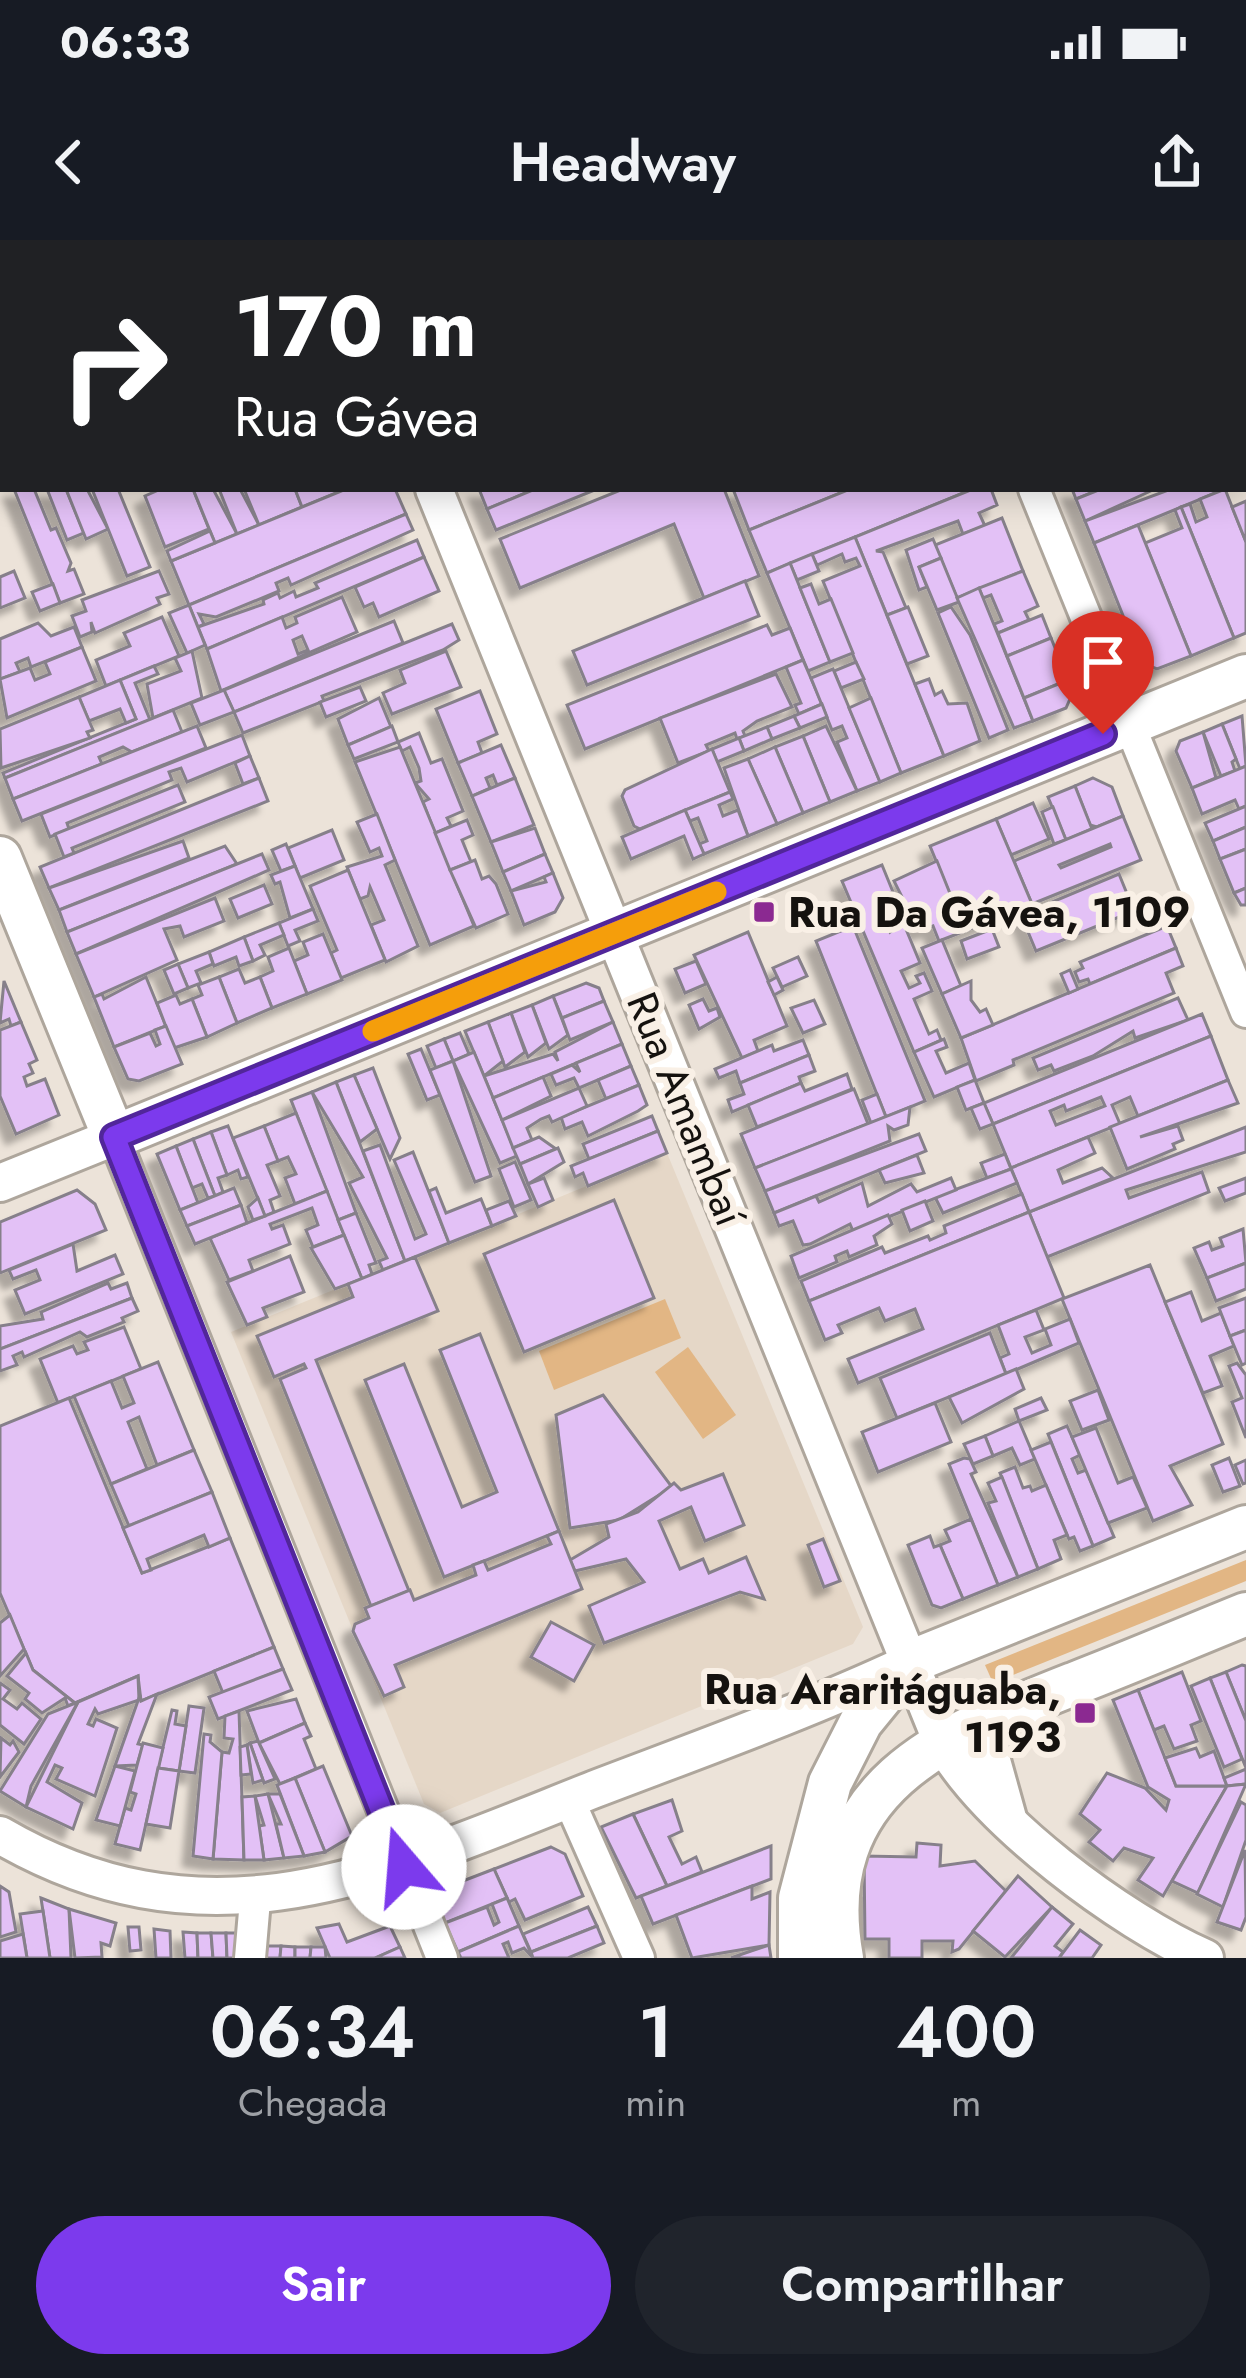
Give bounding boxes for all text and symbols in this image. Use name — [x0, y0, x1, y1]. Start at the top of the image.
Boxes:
text: 06:33 — [60, 10, 190, 75]
text: Headway — [510, 123, 736, 201]
icon: back — [36, 129, 102, 195]
icon: share — [1144, 129, 1210, 195]
text: 170 m — [234, 266, 477, 388]
icon: right — [36, 288, 192, 444]
text: Rua Gávea — [234, 378, 479, 456]
pin — [1052, 611, 1154, 734]
icon: arrive — [1070, 629, 1136, 695]
place label: Rua Da Gávea, 1109 — [788, 882, 1191, 943]
marker: Rua Da Gávea, 1109 — [751, 899, 777, 925]
street label: Rua Amambaí — [611, 983, 761, 1237]
place label: Rua Araritáguaba, 1193 — [704, 1659, 1061, 1768]
marker: Rua Araritáguaba, 1193 — [1072, 1700, 1098, 1726]
position arrow — [341, 1804, 467, 1930]
text: 06:34 — [210, 1980, 415, 2084]
text: 1 — [638, 1980, 673, 2084]
text: 400 — [896, 1980, 1036, 2084]
text: Chegada — [238, 2074, 387, 2131]
text: min — [625, 2074, 686, 2131]
text: m — [951, 2074, 981, 2131]
button: Sair — [36, 2216, 611, 2354]
button: Compartilhar — [635, 2216, 1210, 2354]

